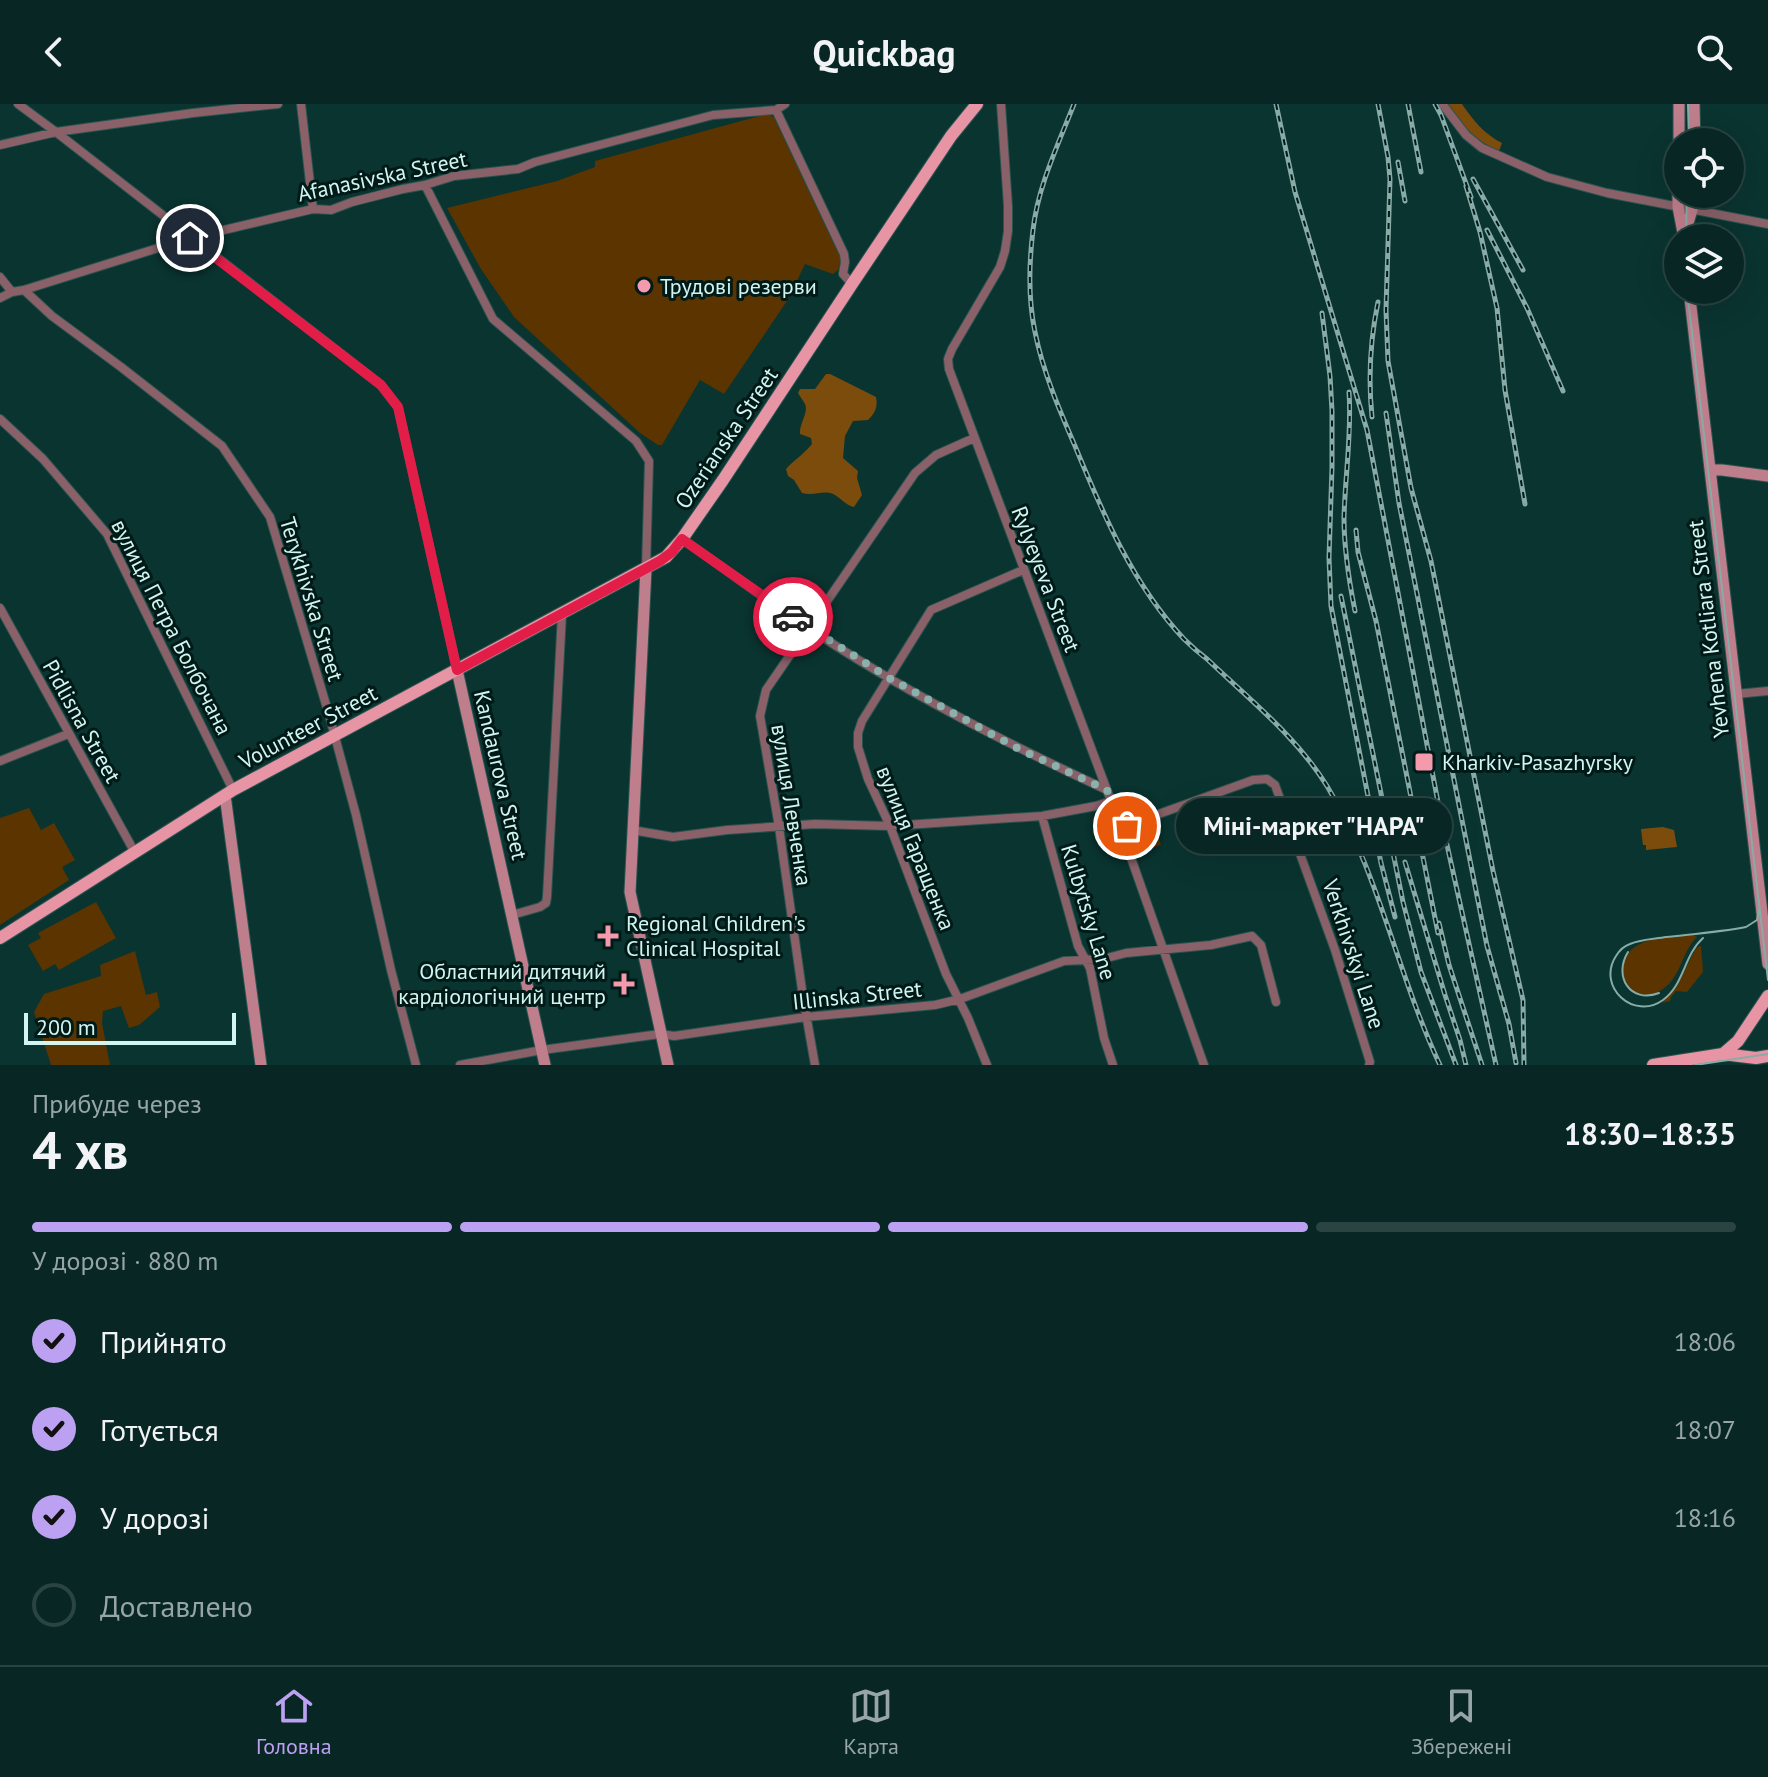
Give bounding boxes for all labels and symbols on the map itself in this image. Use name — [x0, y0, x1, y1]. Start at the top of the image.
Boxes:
street label: Afanasivska Street — [295, 144, 470, 208]
pin — [156, 204, 224, 272]
place label: Трудові резерви — [660, 272, 817, 300]
marker: Трудові резерви — [635, 277, 653, 295]
street label: Ozerianska Street — [668, 362, 784, 514]
street label: Rylyeyeva Street — [1005, 502, 1087, 656]
street label: вулиця Петра Болбочана — [105, 514, 239, 740]
street label: Terykhivska Street — [274, 514, 350, 685]
street label: Yevhena Kotliara Street — [1681, 518, 1735, 739]
courier — [753, 577, 833, 657]
street label: Pidlisna Street — [37, 654, 128, 788]
street label: Volunteer Street — [233, 679, 382, 776]
street label: Kandaurova Street — [468, 688, 534, 863]
street label: вулиця Левченка — [765, 722, 819, 888]
place label: Kharkіv-Pasazhyrsky — [1442, 748, 1634, 776]
marker: Kharkіv-Pasazhyrsky — [1413, 751, 1435, 773]
street label: вулиця Гаращенка — [870, 762, 962, 934]
pin — [1093, 792, 1161, 860]
callout: Міні-маркет "НАРА" — [1175, 798, 1451, 854]
street label: Kulbytsky Lane — [1055, 841, 1123, 983]
street label: Verkhivskyi Lane — [1316, 875, 1391, 1032]
place label: Regional Children's Clinical Hospital — [626, 909, 806, 962]
marker: Regional Children's Clinical Hospital — [597, 925, 619, 947]
place label: Областний дитячий кардіологічний центр — [398, 957, 606, 1010]
marker: Областний дитячий кардіологічний центр — [613, 973, 635, 995]
street label: Illinska Street — [791, 974, 924, 1016]
scale bar — [24, 1009, 236, 1045]

